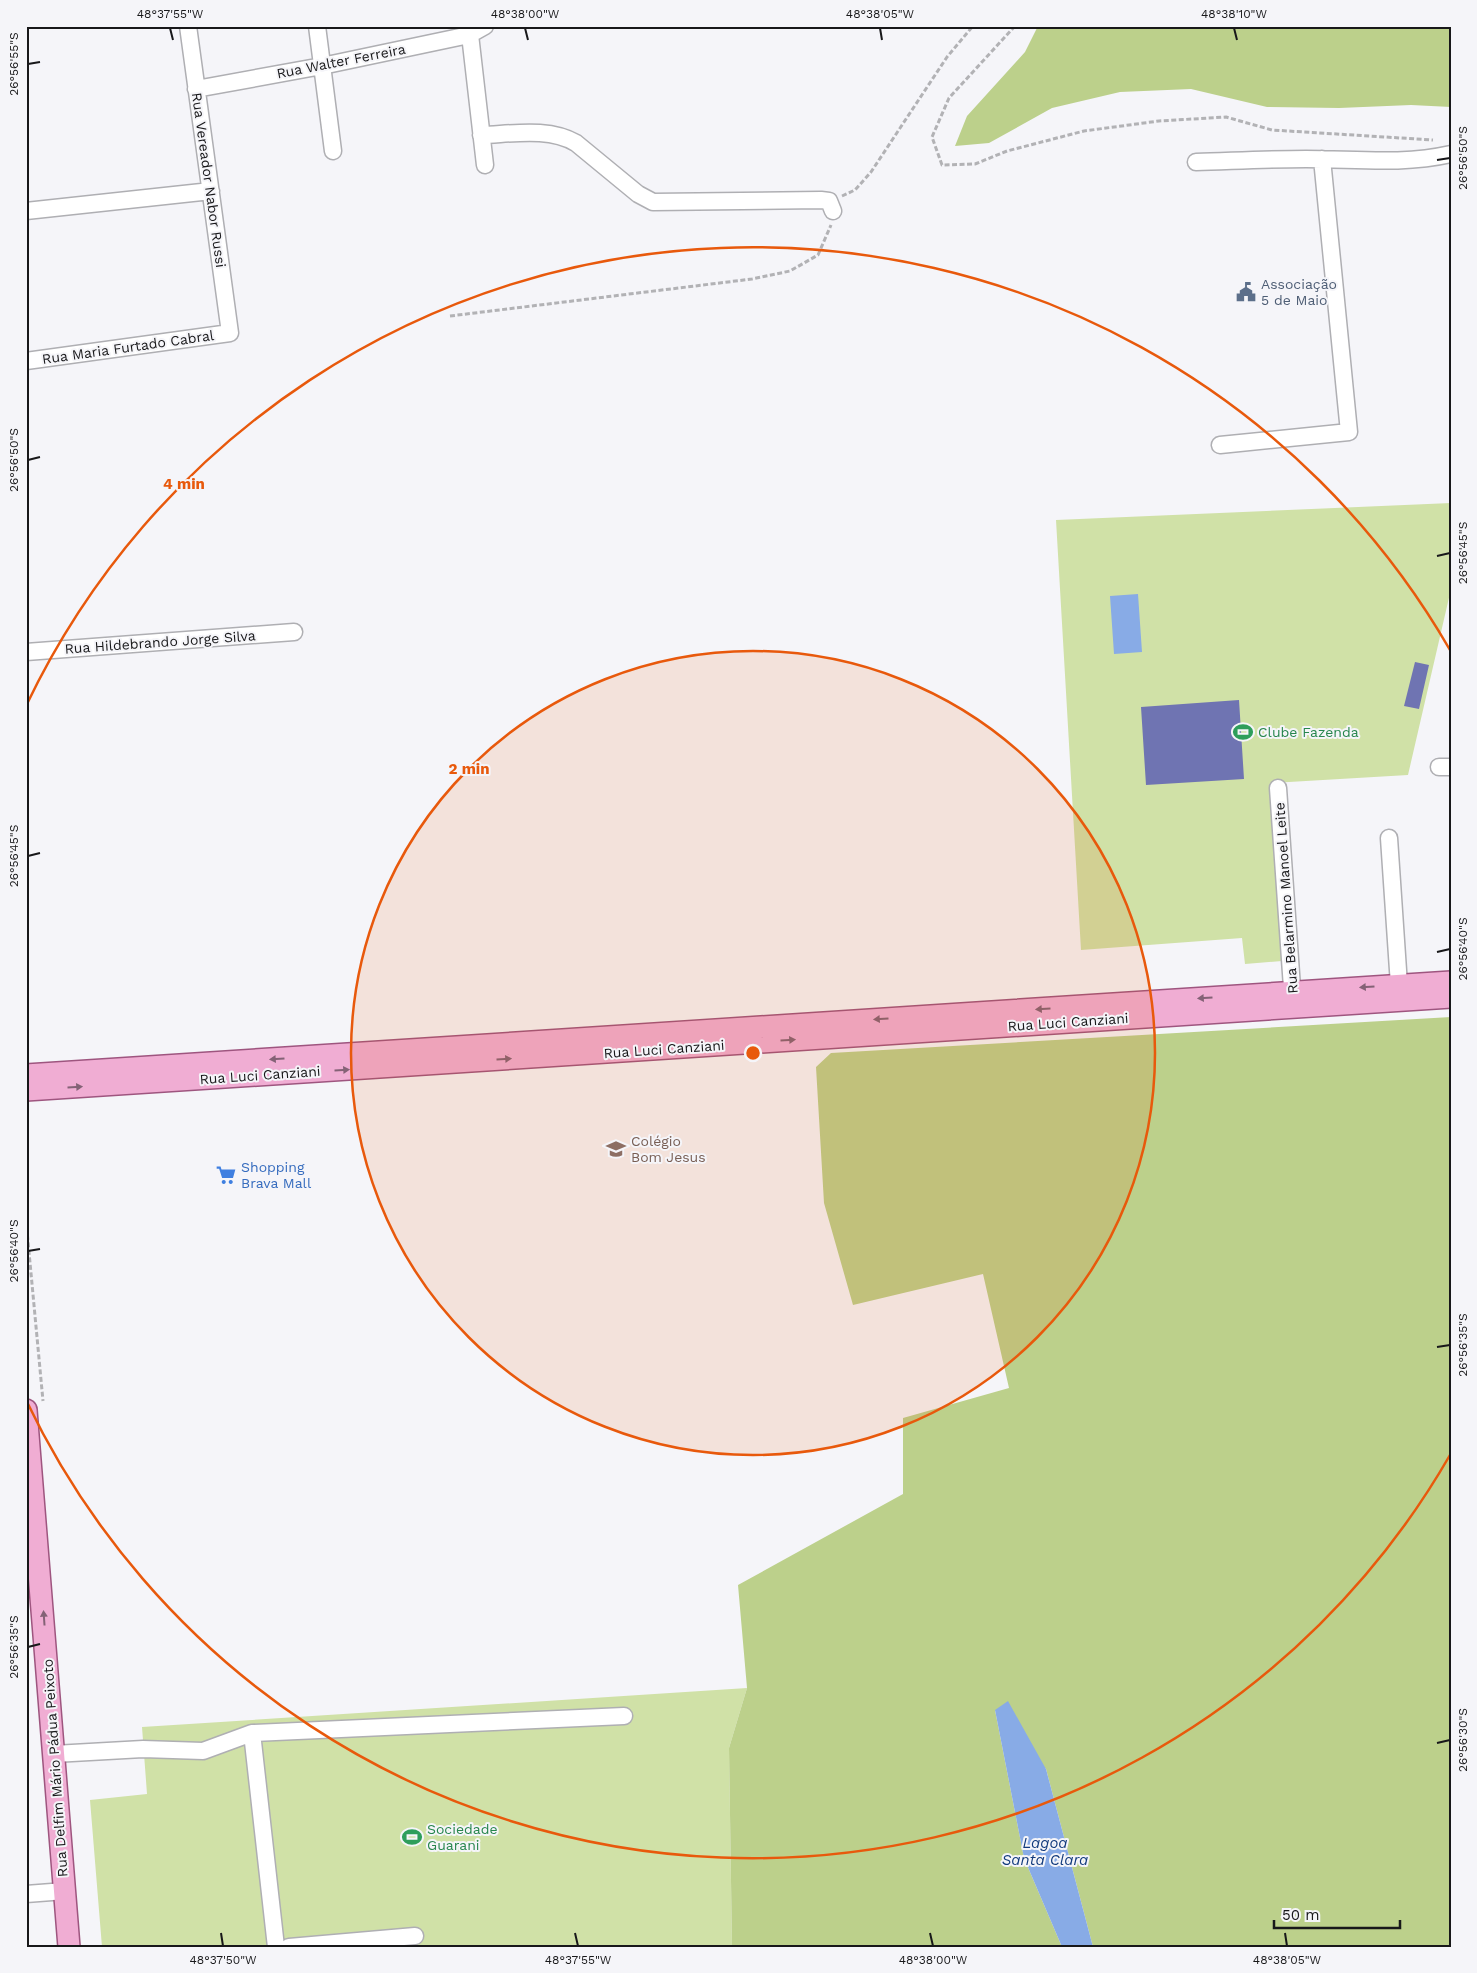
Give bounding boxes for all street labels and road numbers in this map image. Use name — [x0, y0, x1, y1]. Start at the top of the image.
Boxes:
street label: Rua Walter Ferreira — [275, 41, 407, 81]
street label: Rua Vereador Nabor Russi — [189, 91, 229, 269]
street label: Rua Maria Furtado Cabral — [41, 327, 216, 367]
street label: Rua Hildebrando Jorge Silva — [64, 627, 256, 657]
street label: Rua Belarmino Manoel Leite — [1271, 802, 1301, 994]
street label: Rua Luci Canziani — [1007, 1010, 1129, 1034]
street label: Rua Luci Canziani — [603, 1037, 725, 1061]
street label: Rua Luci Canziani — [199, 1063, 321, 1087]
street label: Rua Delfim Mário Pádua Peixoto — [39, 1658, 71, 1878]

